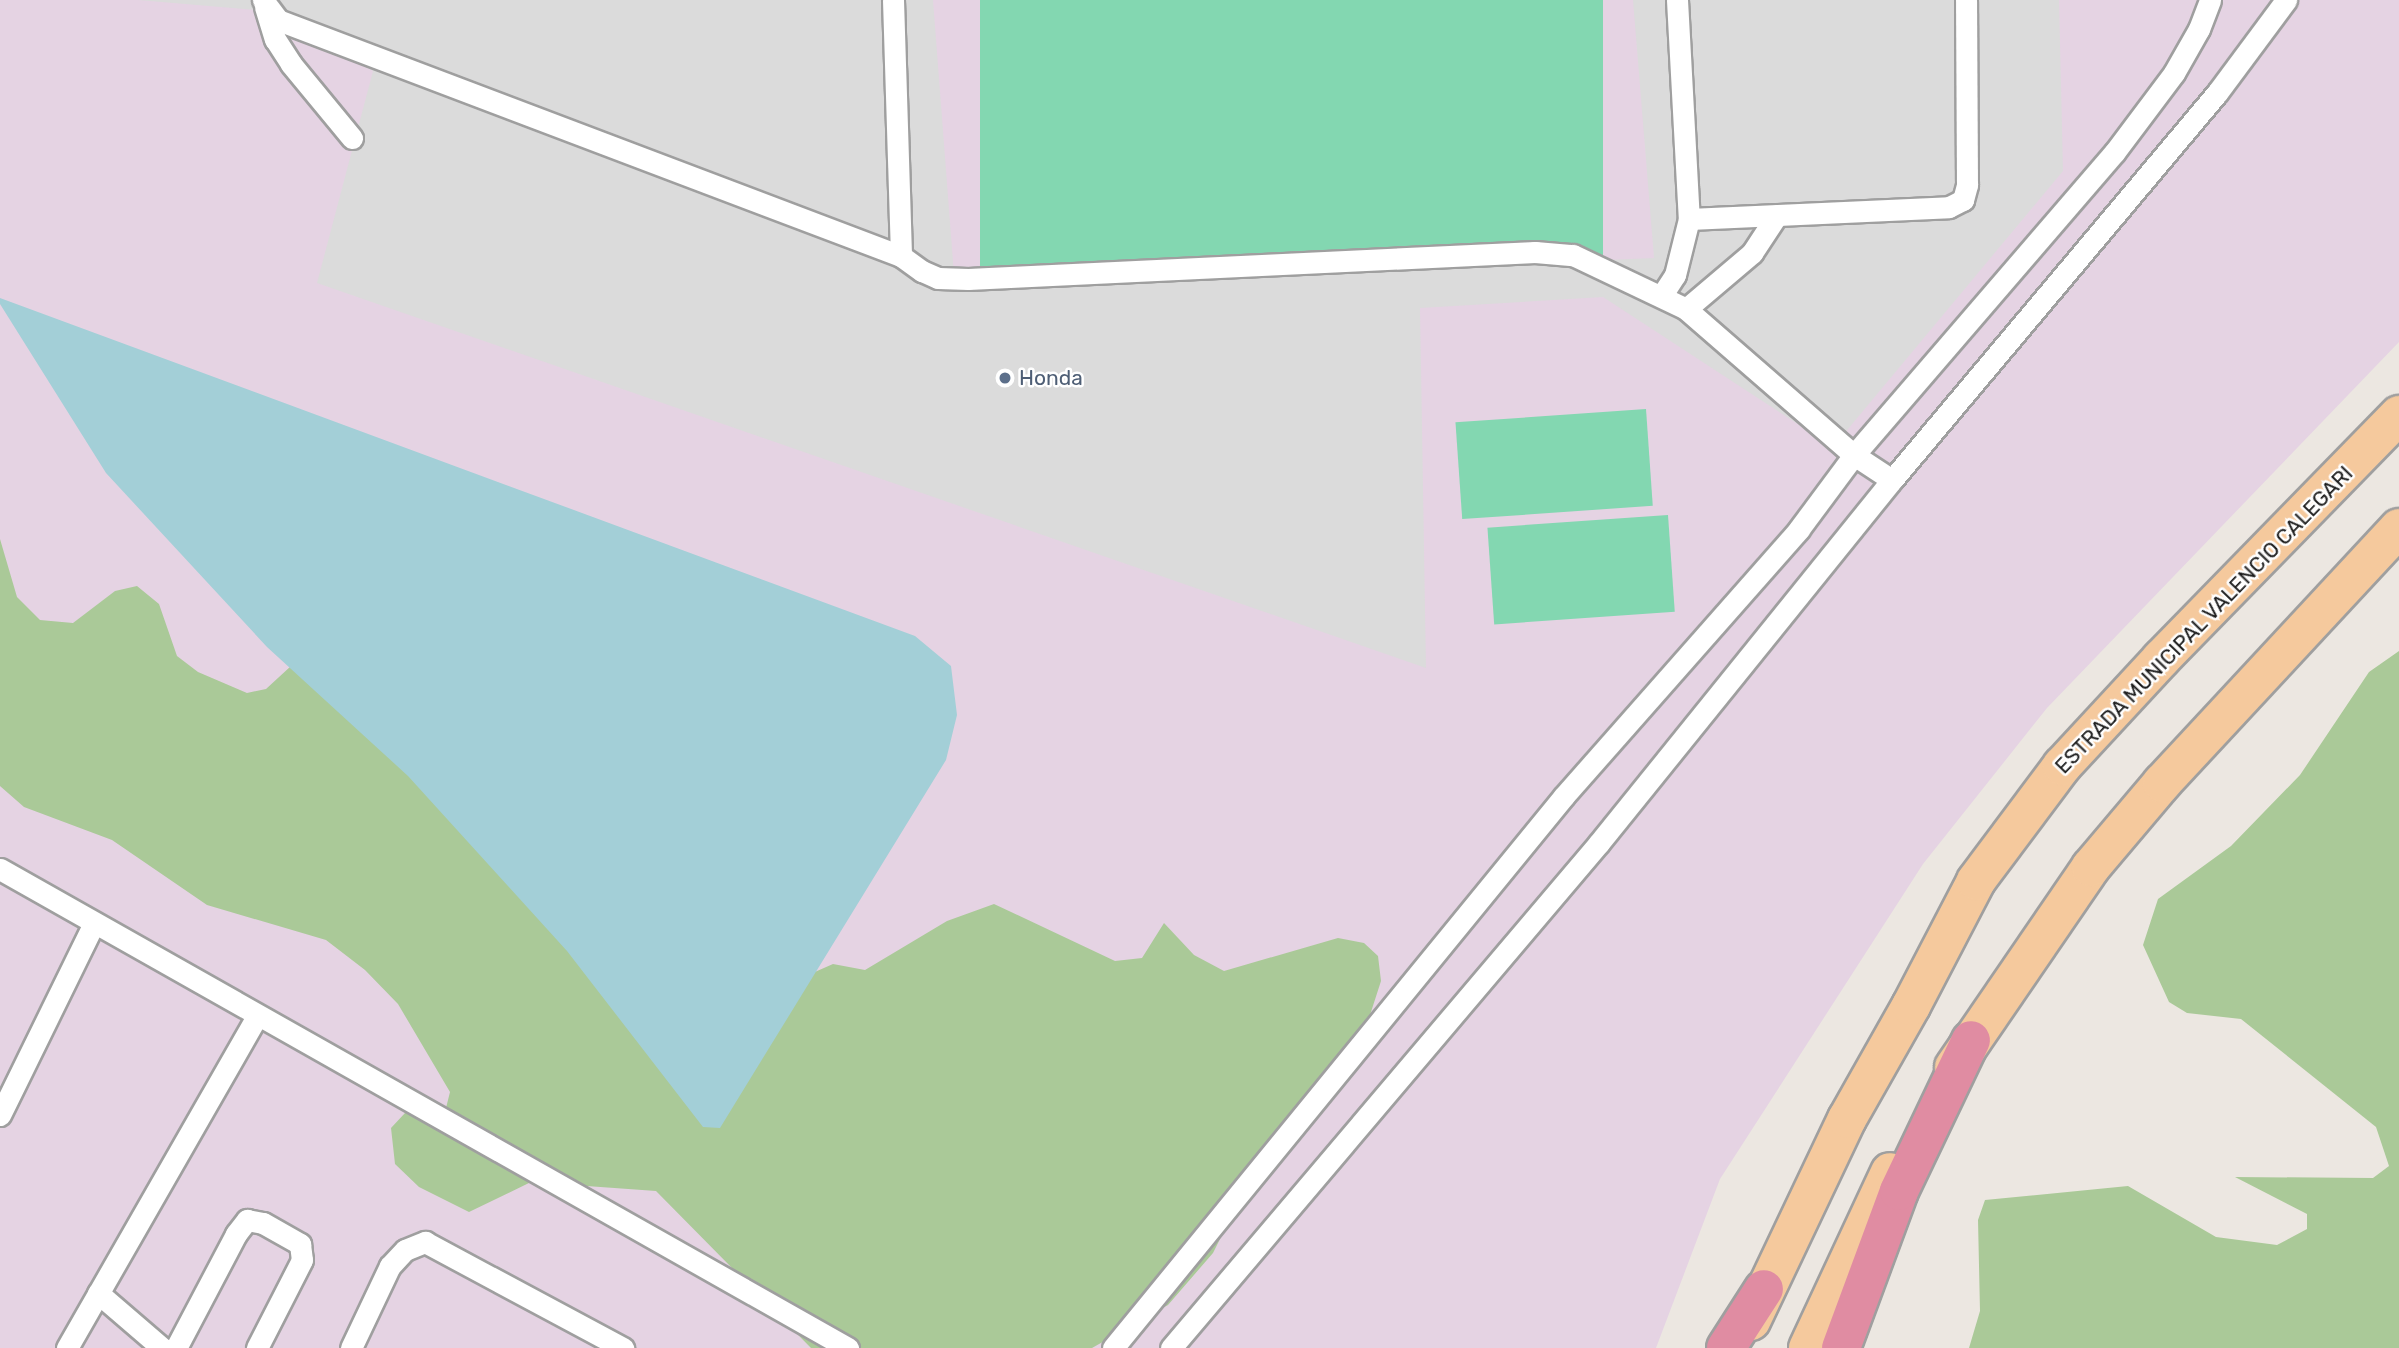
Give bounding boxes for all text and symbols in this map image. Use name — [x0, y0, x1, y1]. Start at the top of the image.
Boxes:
place label: Honda — [1019, 365, 1083, 391]
marker: Honda — [997, 370, 1013, 386]
street label: ESTRADA MUNICIPAL VALENCIO CALEGARI — [2049, 461, 2359, 779]

